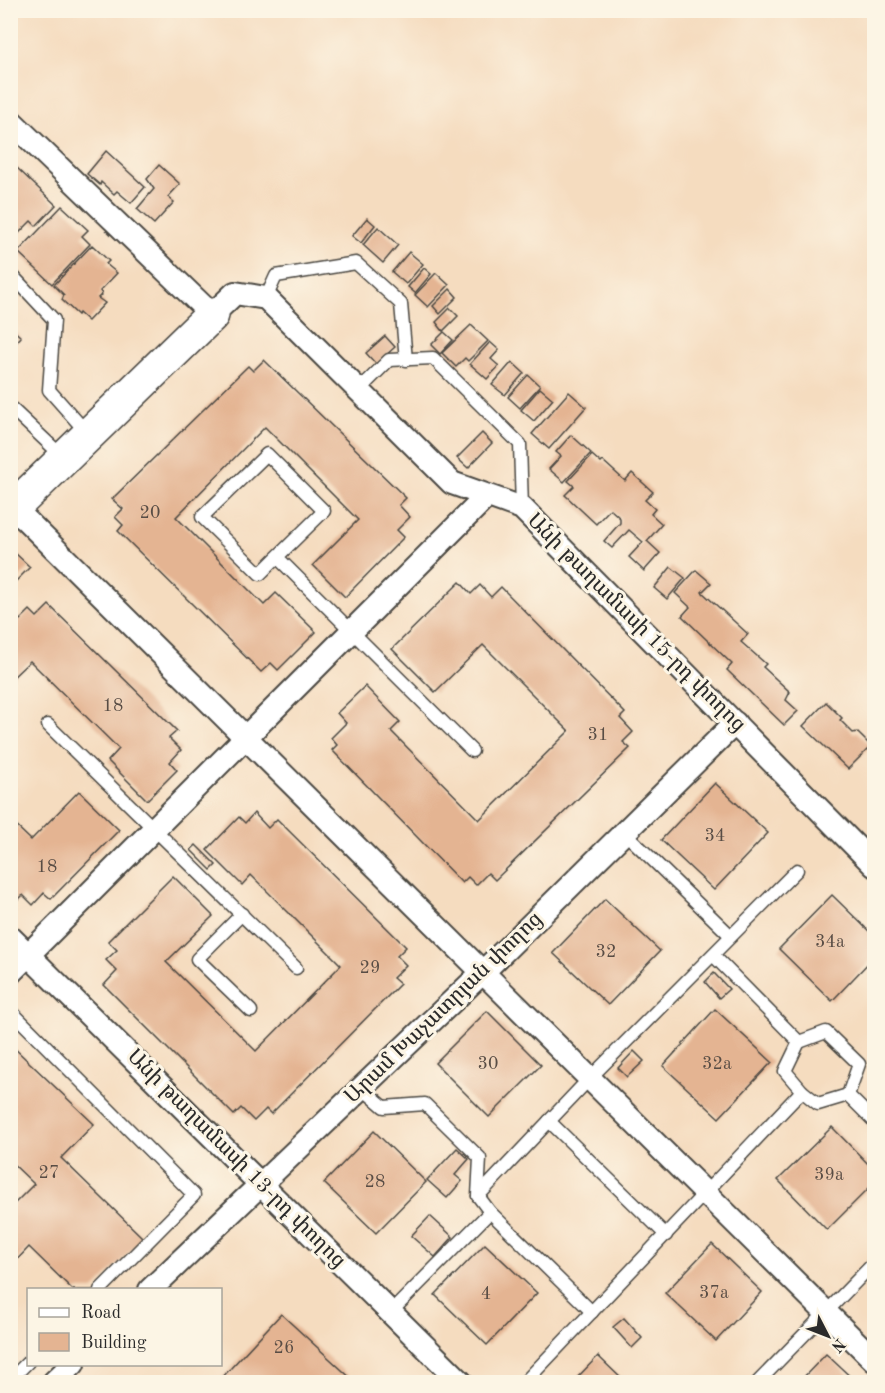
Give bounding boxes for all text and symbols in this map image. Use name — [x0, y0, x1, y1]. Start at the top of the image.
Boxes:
house number: 20 — [140, 504, 160, 522]
street label: Անի թաղամասի 15-րդ փողոց — [522, 509, 750, 737]
house number: 18 — [103, 697, 123, 715]
house number: 31 — [588, 726, 608, 744]
house number: 34 — [705, 827, 725, 845]
house number: 18 — [37, 858, 57, 876]
street label: Արամ Խաչատրյան փողոց — [341, 908, 547, 1108]
house number: 34a — [815, 933, 845, 951]
house number: 32 — [596, 943, 616, 961]
house number: 29 — [360, 959, 380, 977]
street label: Անի թաղամասի 13-րդ փողոց — [122, 1045, 350, 1273]
house number: 30 — [478, 1055, 498, 1073]
house number: 32a — [702, 1055, 732, 1073]
house number: 27 — [39, 1164, 59, 1182]
house number: 39a — [814, 1166, 844, 1184]
house number: 28 — [365, 1173, 385, 1191]
house number: 37a — [699, 1284, 729, 1302]
house number: 4 — [481, 1285, 491, 1303]
legend — [27, 1288, 222, 1366]
text: Road — [81, 1304, 121, 1322]
north arrow — [798, 1306, 858, 1366]
text: Building — [81, 1334, 147, 1352]
text: N — [827, 1335, 848, 1355]
house number: 26 — [274, 1339, 294, 1357]

